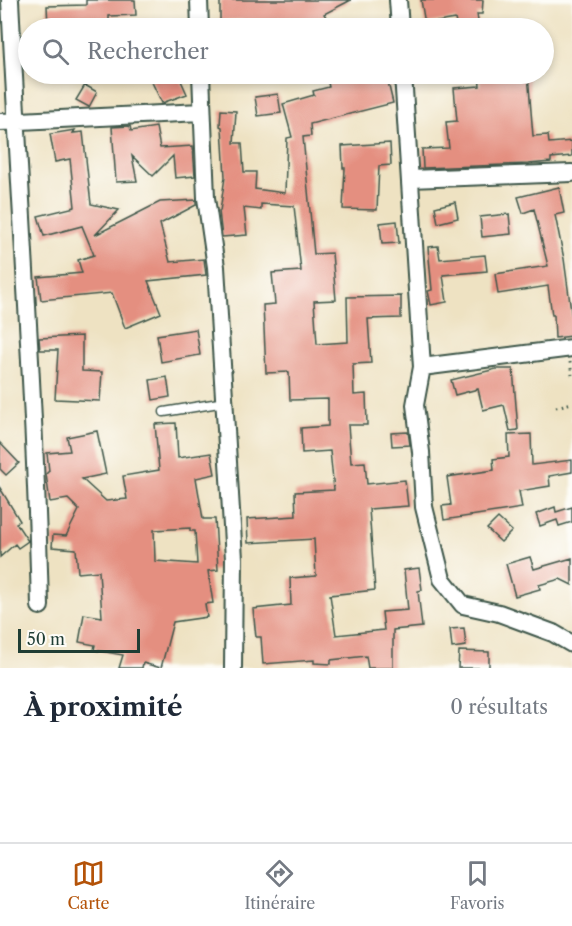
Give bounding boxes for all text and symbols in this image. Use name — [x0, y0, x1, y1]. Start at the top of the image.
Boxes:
search box — [18, 18, 554, 84]
icon: search — [39, 35, 72, 68]
text: Rechercher — [87, 38, 209, 65]
scale bar — [18, 626, 140, 654]
text: 50 m — [27, 629, 65, 649]
text: À proximité — [24, 691, 183, 723]
text: 0 résultats — [450, 695, 548, 719]
tab: Carte — [67, 857, 110, 913]
tab: Itinéraire — [244, 857, 315, 913]
tab: Favoris — [450, 857, 505, 913]

